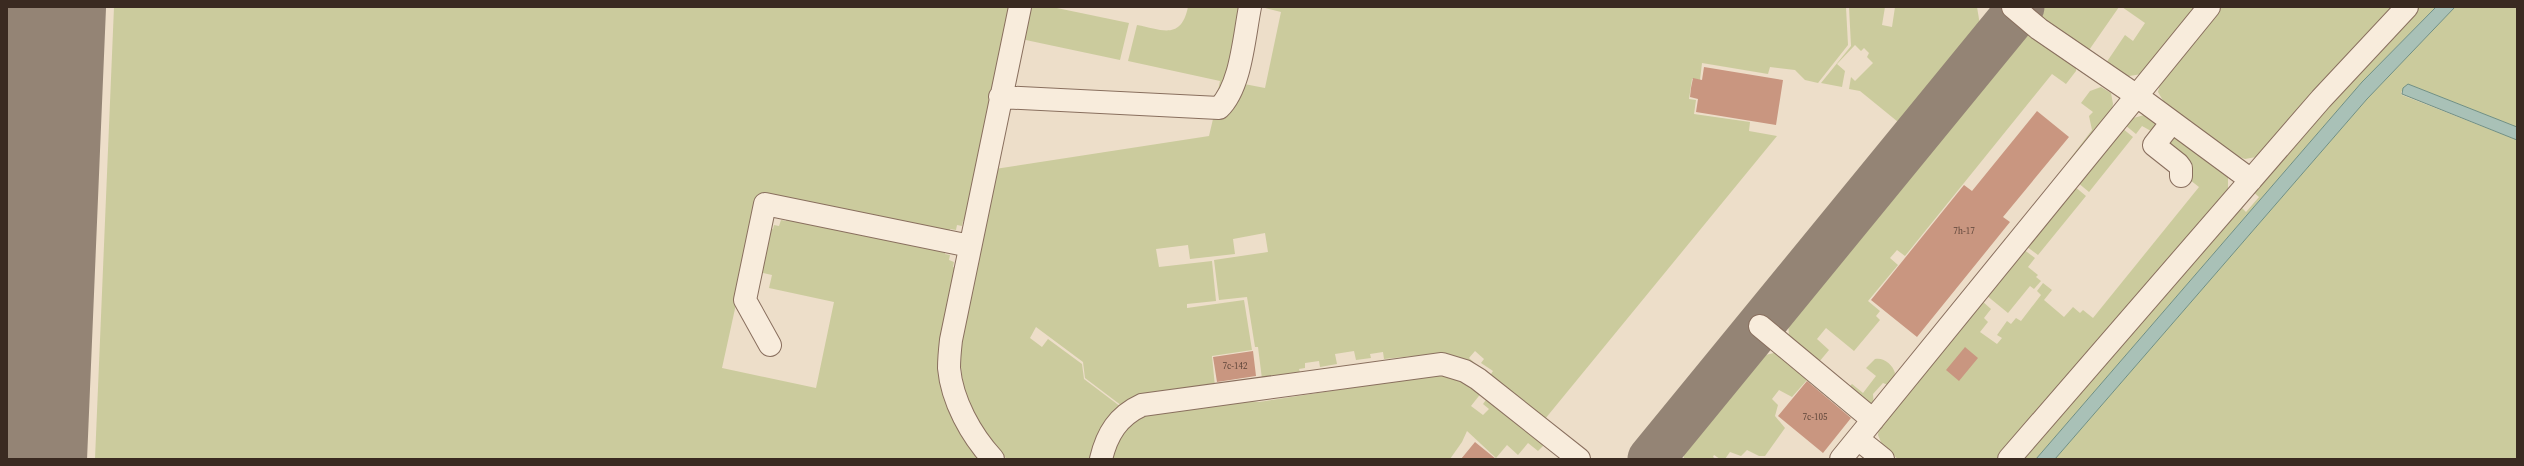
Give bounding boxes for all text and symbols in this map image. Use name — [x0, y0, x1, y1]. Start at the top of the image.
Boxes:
house number: 7h-17 — [1953, 225, 1975, 237]
house number: 7c-142 — [1222, 360, 1248, 372]
house number: 7c-105 — [1802, 411, 1828, 423]

